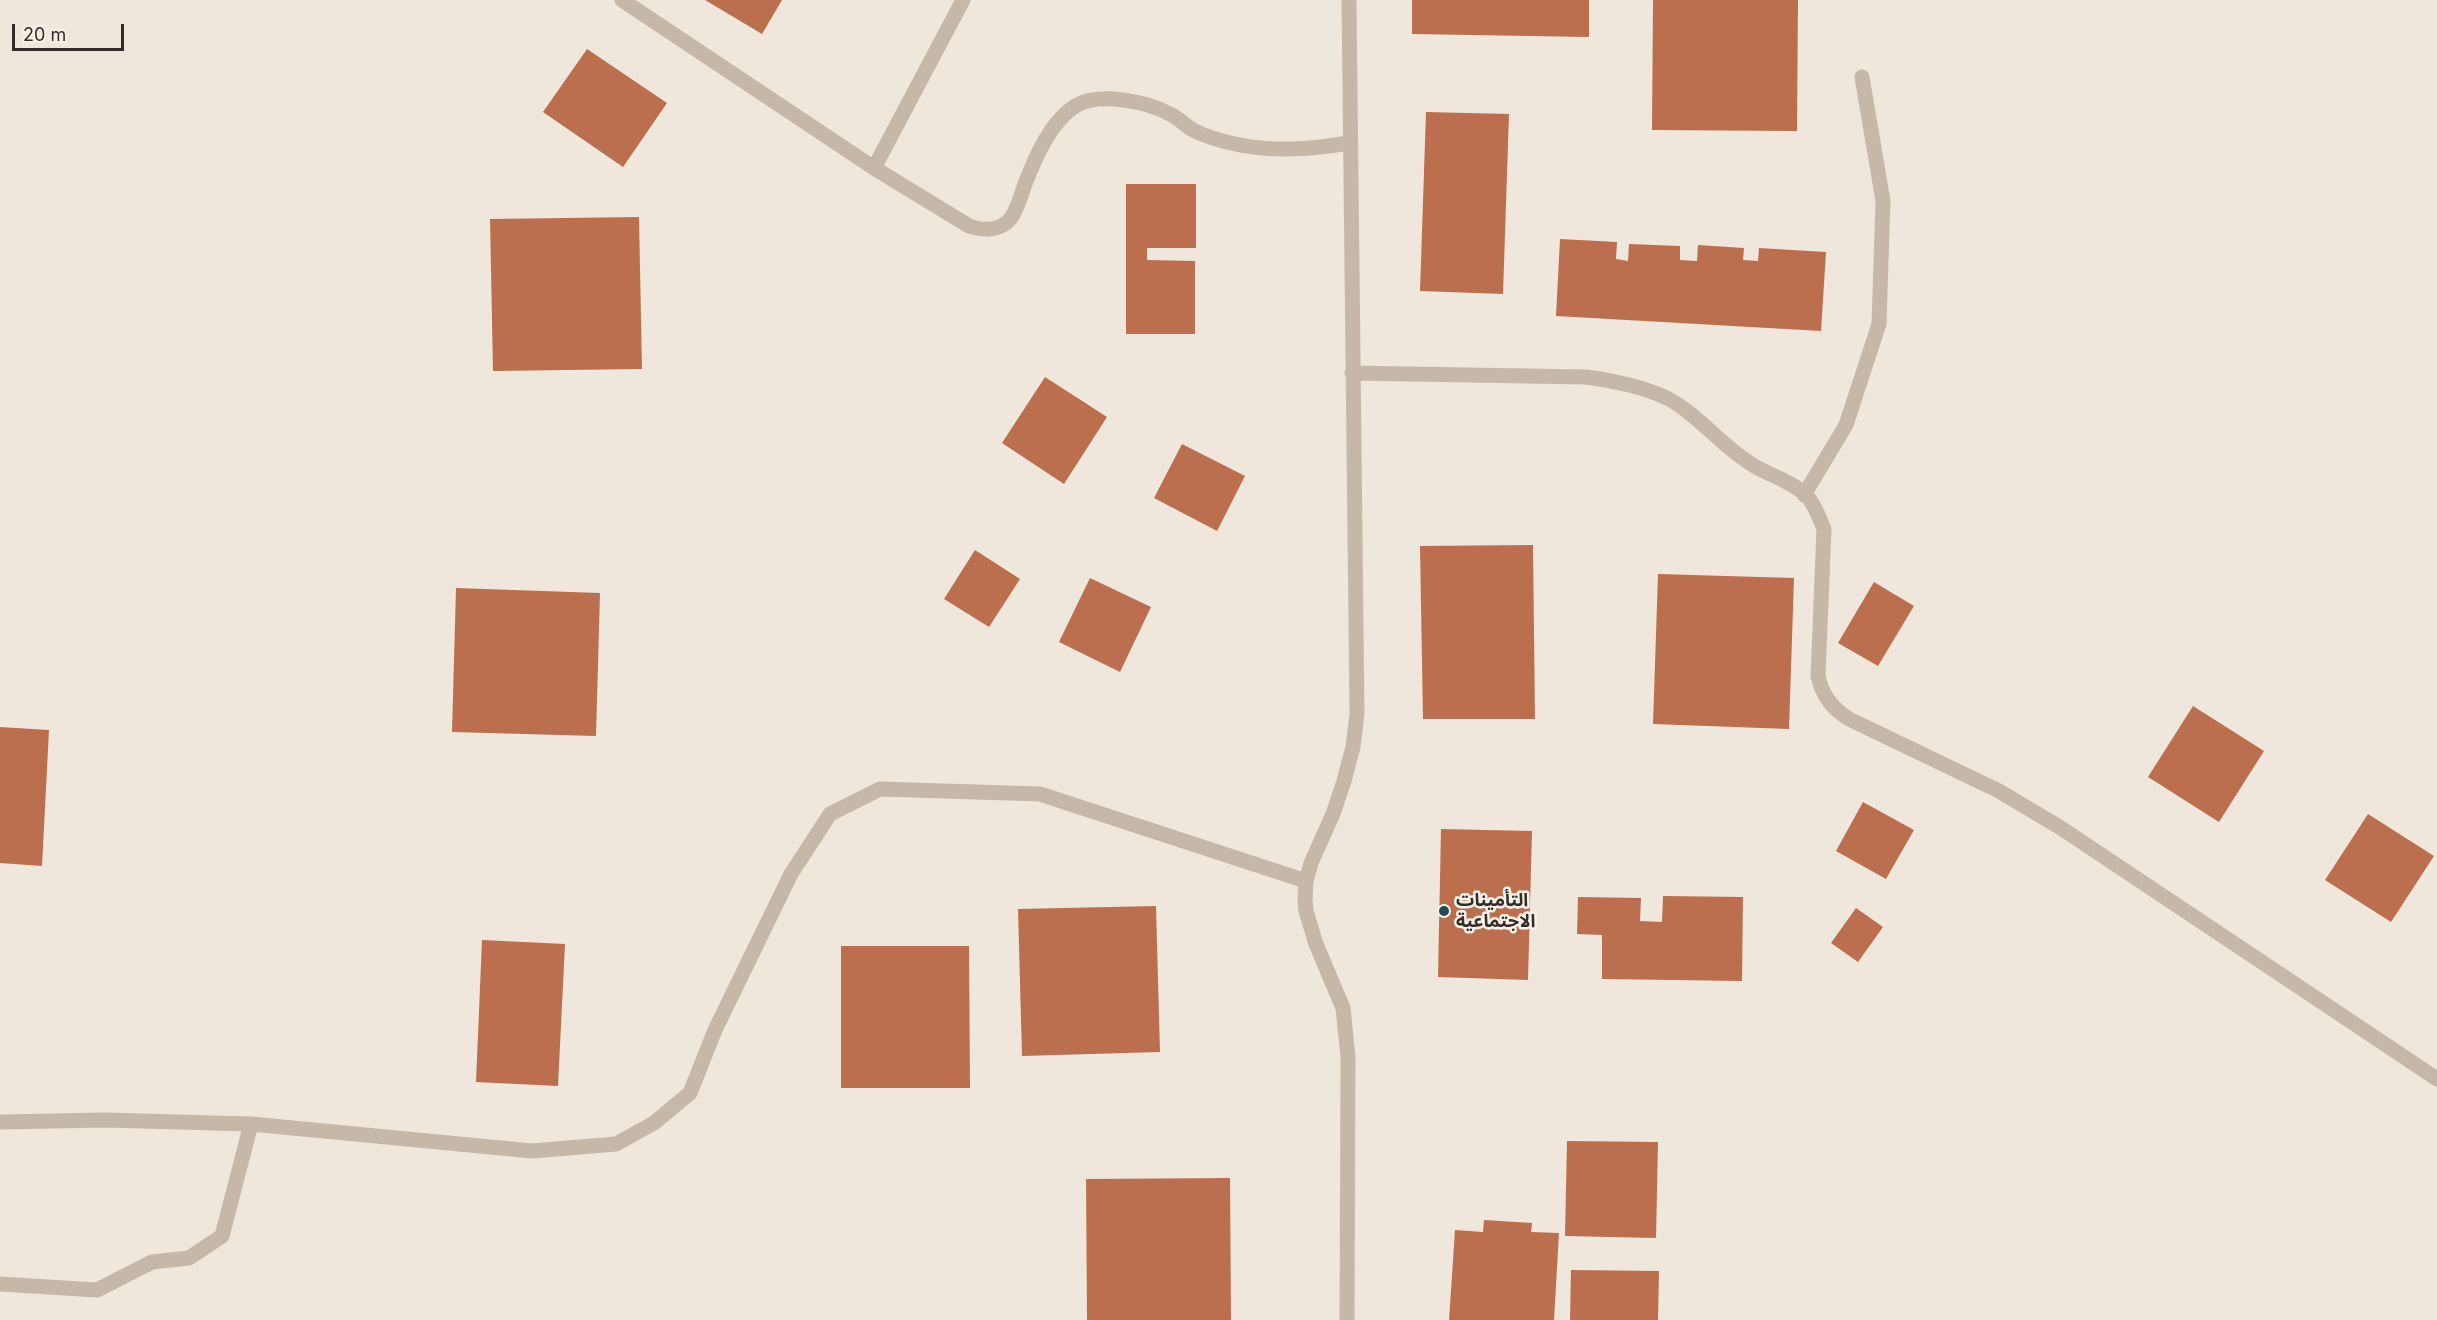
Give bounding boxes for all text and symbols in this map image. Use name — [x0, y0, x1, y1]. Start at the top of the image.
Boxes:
scale bar — [15, 12, 128, 50]
text: 20 m — [23, 24, 66, 45]
place label: التأمينات الاجتماعية — [1456, 890, 1535, 932]
marker: التأمينات الاجتماعية — [1437, 904, 1451, 918]

